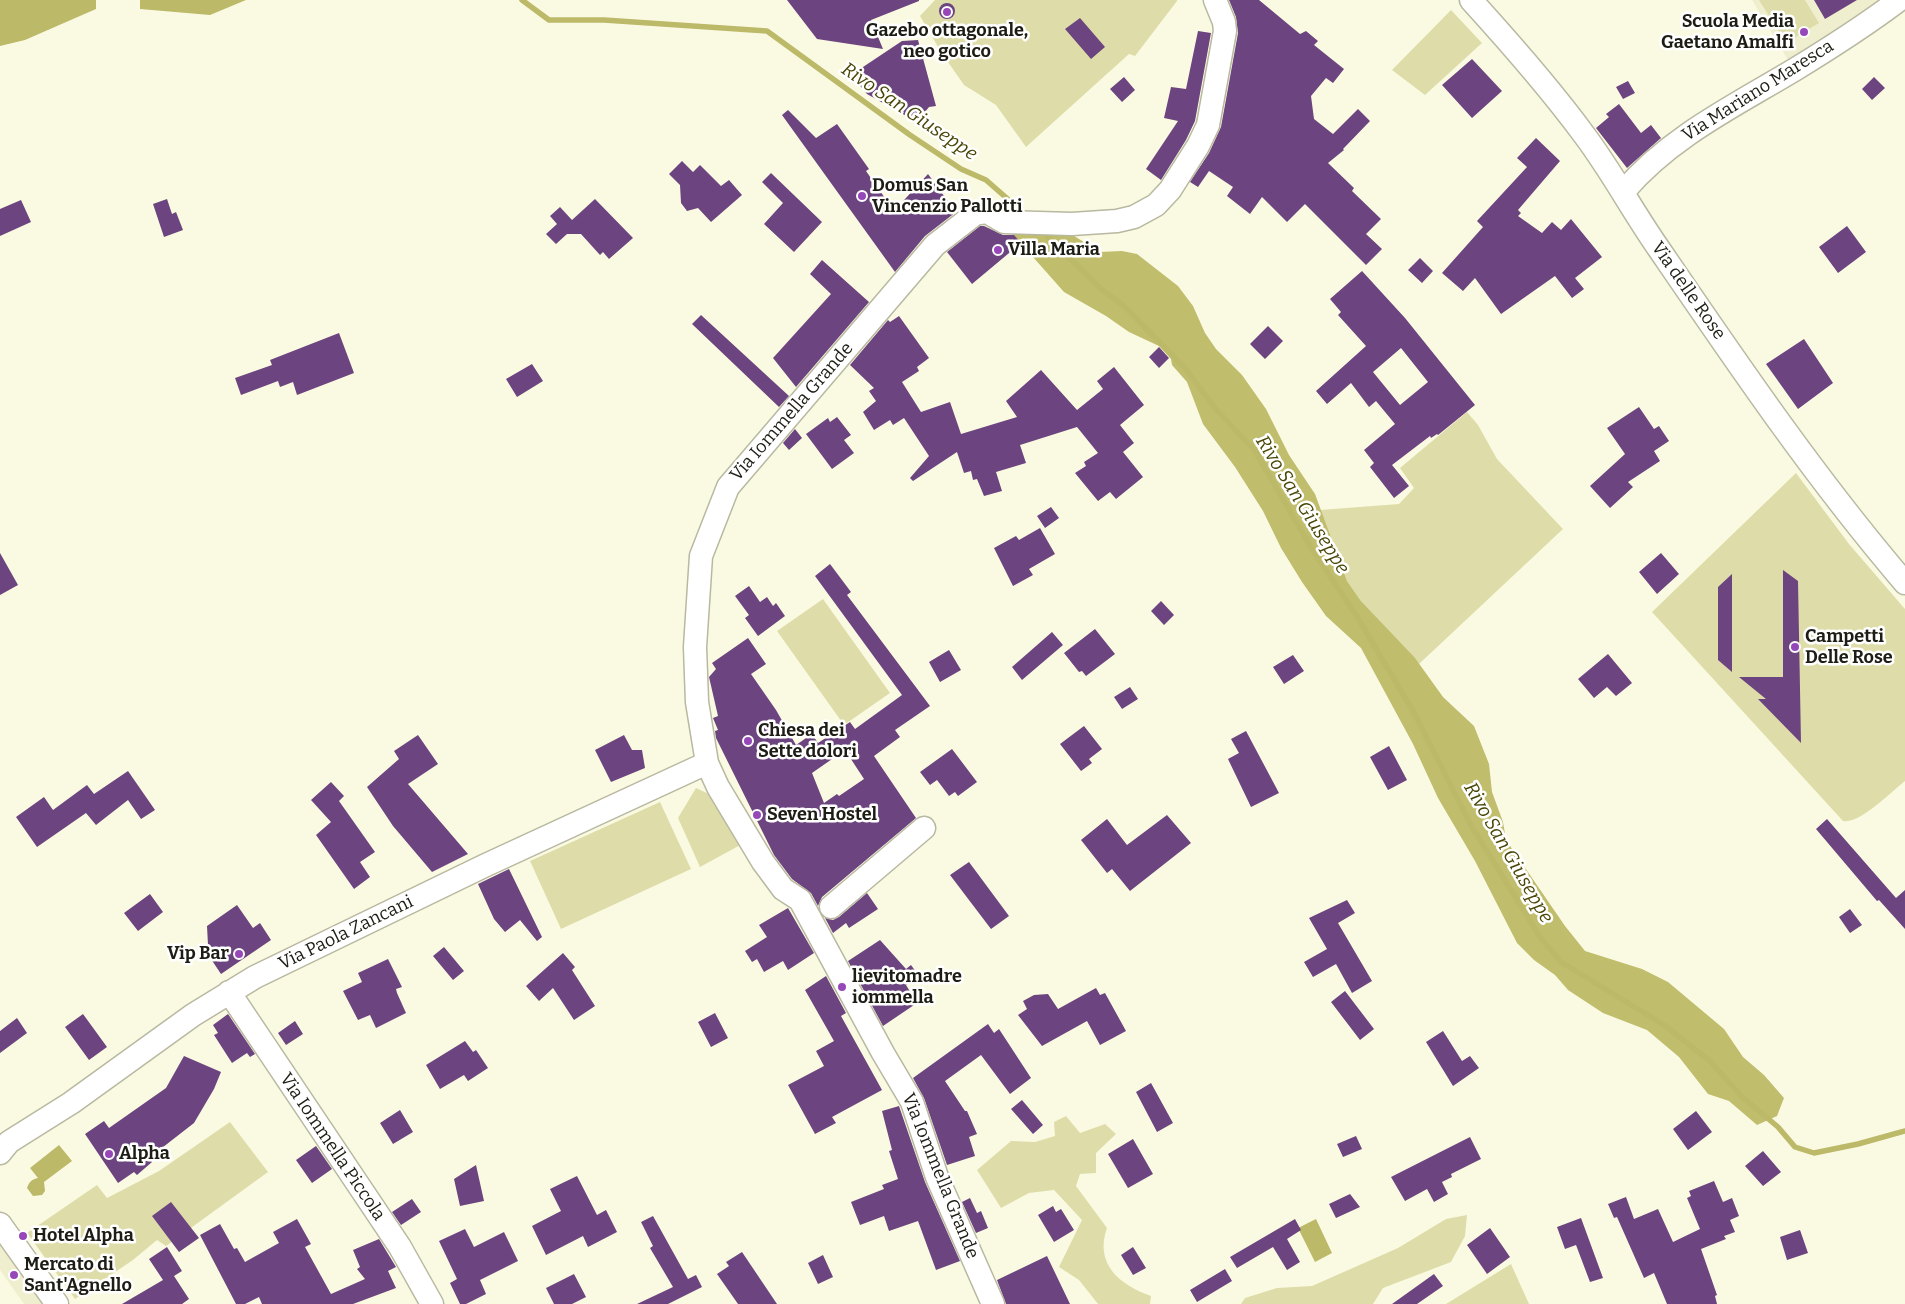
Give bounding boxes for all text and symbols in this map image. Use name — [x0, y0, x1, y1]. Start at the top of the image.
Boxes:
marker: Gazebo ottagonale, neo gotico — [941, 6, 953, 18]
place label: Scuola Media Gaetano Amalfi — [1661, 11, 1794, 54]
place label: Gazebo ottagonale, neo gotico — [866, 20, 1028, 62]
marker: Scuola Media Gaetano Amalfi — [1798, 26, 1810, 38]
street label: Via Mariano Maresca — [1678, 36, 1838, 146]
water label: Rivo San Giuseppe — [837, 58, 981, 166]
place label: Domus San Vincenzio Pallotti — [872, 175, 1023, 218]
marker: Domus San Vincenzio Pallotti — [856, 190, 868, 202]
street label: Via delle Rose — [1646, 238, 1730, 344]
place label: Villa Maria — [1008, 239, 1100, 261]
marker: Villa Maria — [992, 244, 1004, 256]
street label: Via Iommella Grande — [726, 338, 858, 486]
water label: Rivo San Giuseppe — [1250, 432, 1354, 578]
place label: Campetti Delle Rose — [1805, 626, 1893, 669]
marker: Campetti Delle Rose — [1789, 641, 1801, 653]
place label: Chiesa dei Sette dolori — [758, 720, 857, 762]
marker: Chiesa dei Sette dolori — [742, 735, 754, 747]
water label: Rivo San Giuseppe — [1458, 779, 1558, 927]
place label: Seven Hostel — [767, 804, 877, 826]
marker: Seven Hostel — [751, 809, 763, 821]
street label: Via Paola Zancani — [275, 891, 417, 975]
place label: Vip Bar — [167, 943, 229, 965]
marker: Vip Bar — [233, 948, 245, 960]
place label: lievitomadre iommella — [852, 966, 962, 1009]
marker: lievitomadre iommella — [836, 981, 848, 993]
street label: Via Iommella Piccola — [275, 1069, 389, 1225]
street label: Via Iommella Grande — [897, 1090, 983, 1262]
place label: Alpha — [119, 1143, 170, 1165]
marker: Alpha — [103, 1148, 115, 1160]
place label: Hotel Alpha — [33, 1225, 134, 1247]
marker: Hotel Alpha — [17, 1230, 29, 1242]
place label: Mercato di Sant'Agnello — [24, 1254, 132, 1296]
marker: Mercato di Sant'Agnello — [8, 1269, 20, 1281]

